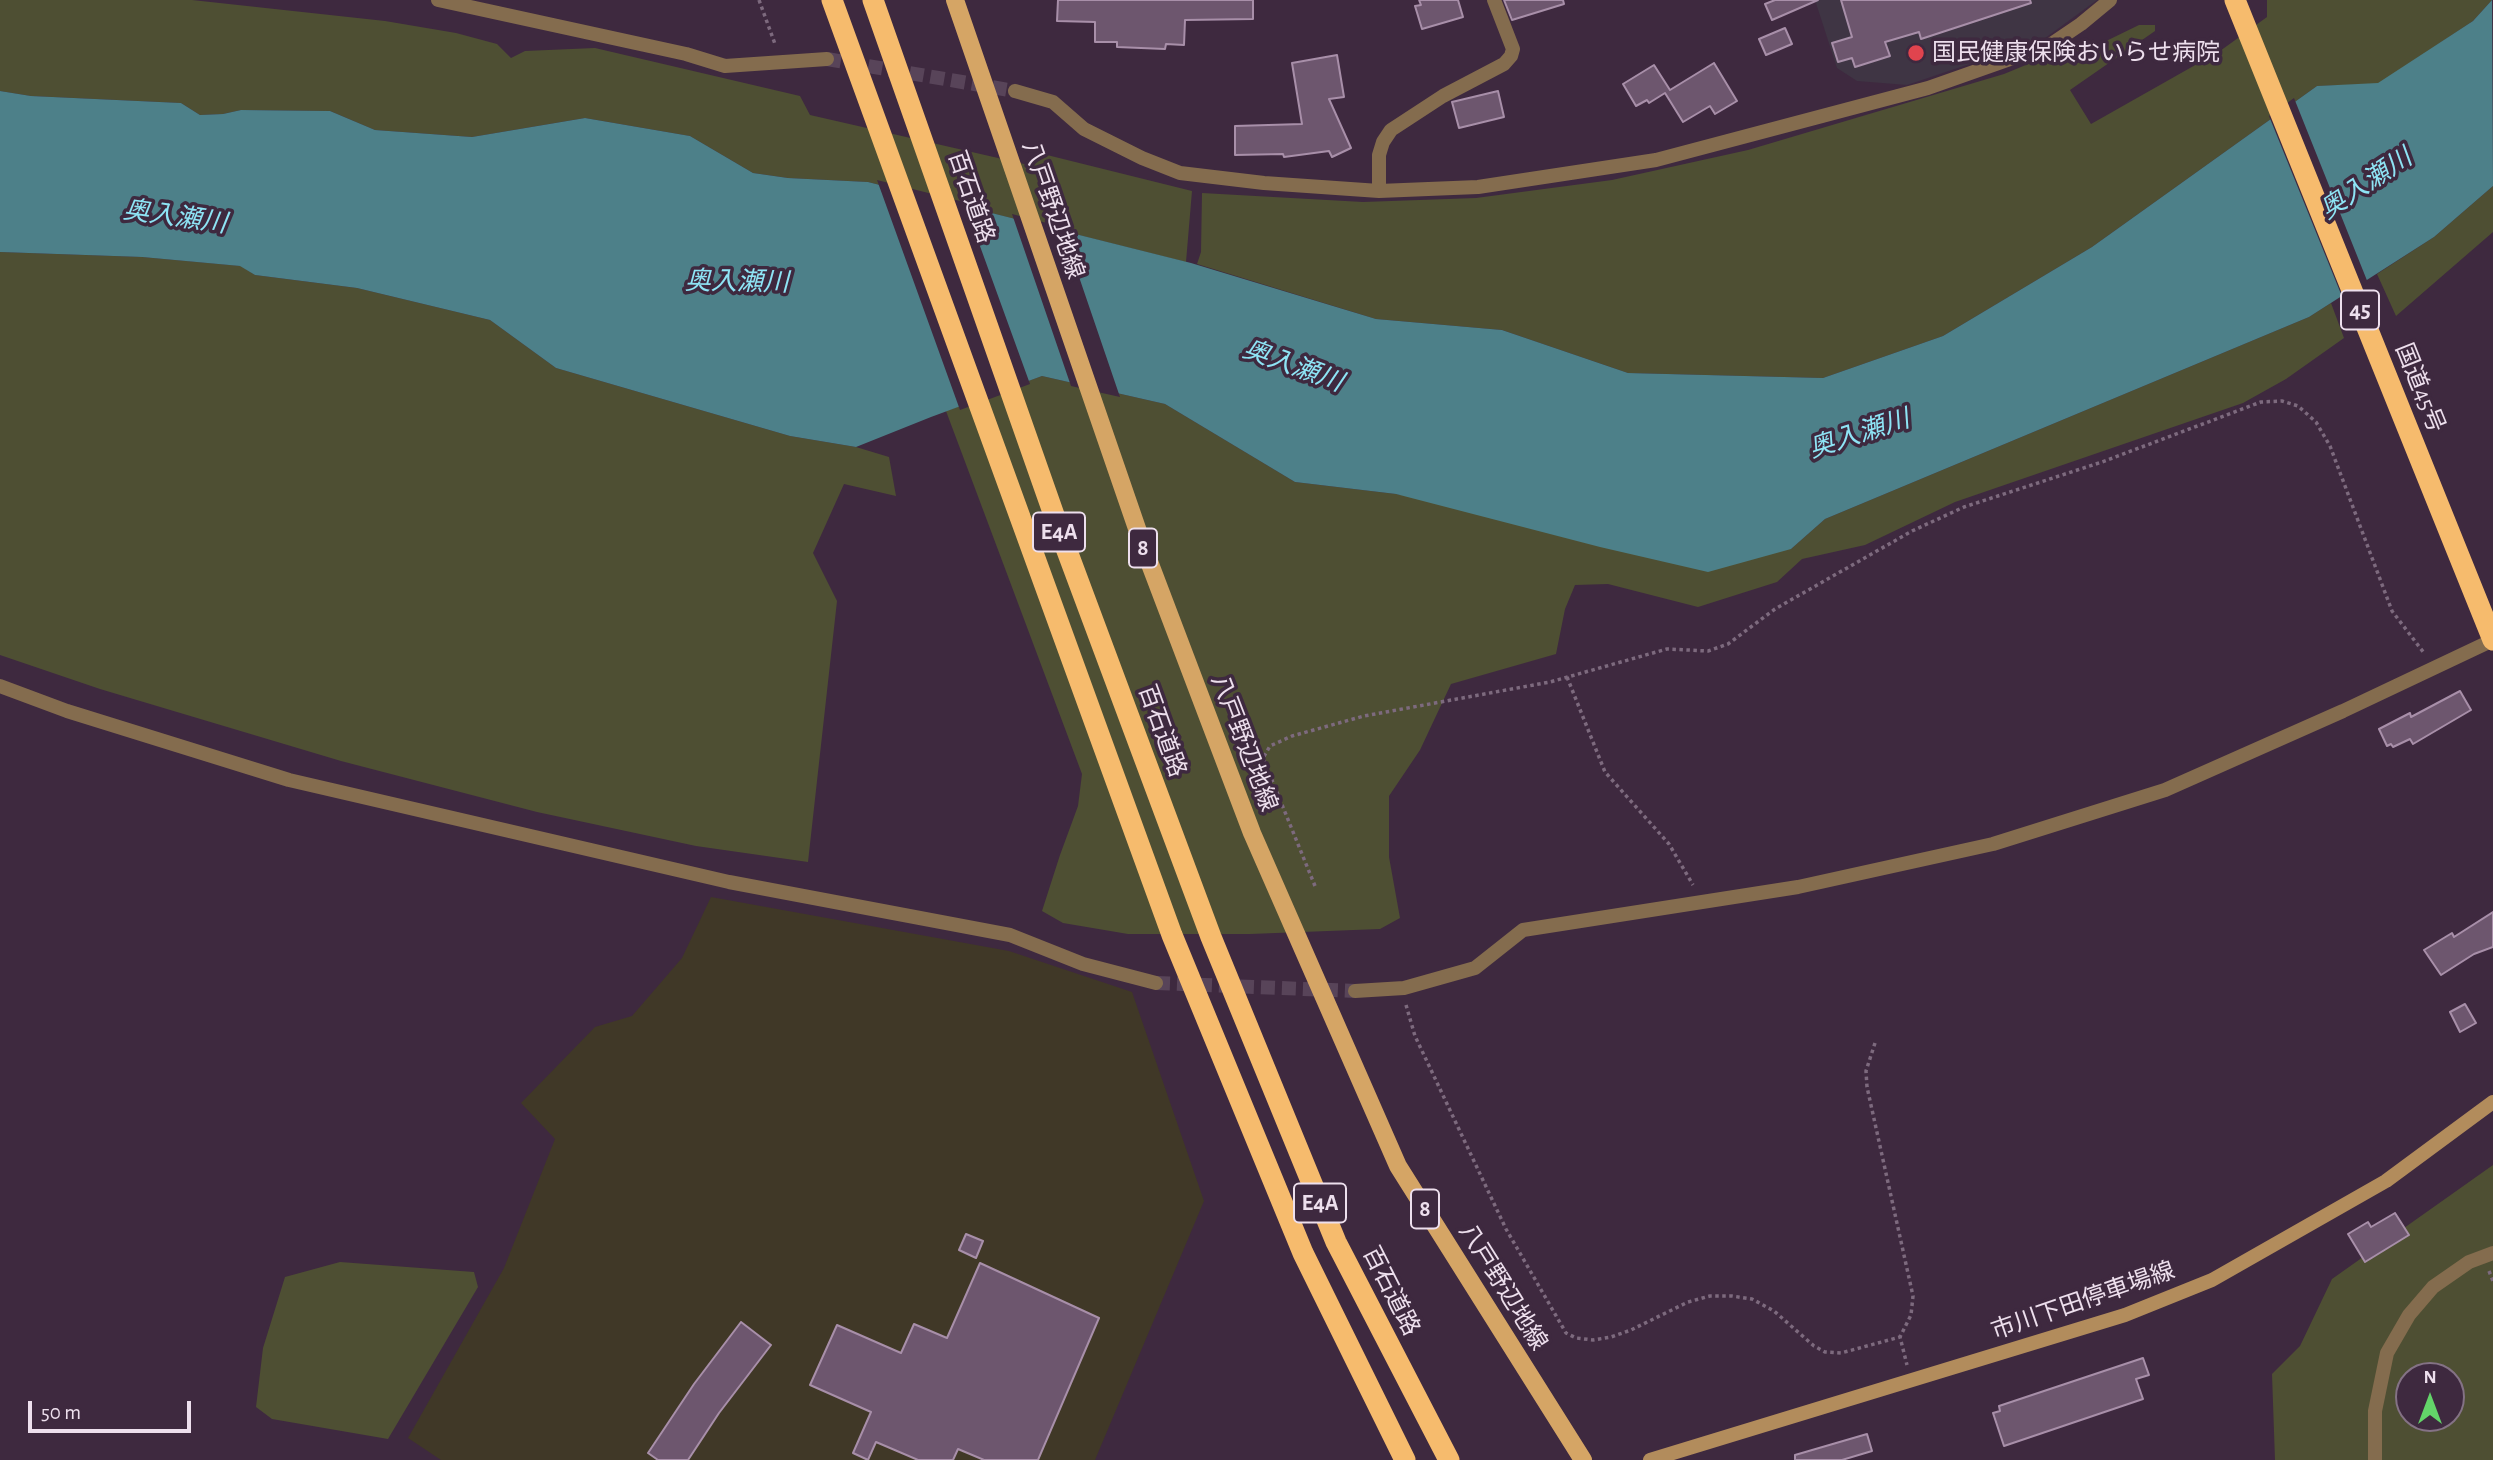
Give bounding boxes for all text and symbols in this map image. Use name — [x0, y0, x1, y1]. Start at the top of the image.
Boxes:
place label: 国民健康保険おいらせ病院 — [1932, 39, 2220, 67]
marker: 国民健康保険おいらせ病院 — [1906, 43, 1926, 63]
street label: 八戸野辺地線 — [1016, 137, 1090, 283]
water label: 奥入瀬川 — [2314, 142, 2418, 226]
street label: 百石道路 — [942, 147, 1000, 247]
water label: 奥入瀬川 — [121, 194, 229, 240]
water label: 奥入瀬川 — [685, 265, 789, 299]
road number: 45 — [2341, 290, 2379, 330]
water label: 奥入瀬川 — [1239, 334, 1347, 398]
street label: 国道45号 — [2389, 339, 2451, 437]
water label: 奥入瀬川 — [1805, 403, 1913, 465]
road number: E4A — [1033, 512, 1085, 552]
road number: 8 — [1129, 528, 1157, 568]
street label: 八戸野辺地線 — [1205, 671, 1283, 815]
street label: 百石道路 — [1132, 681, 1192, 781]
road number: E4A — [1294, 1184, 1346, 1222]
road number: 8 — [1411, 1190, 1439, 1228]
street label: 八戸野辺地線 — [1453, 1218, 1553, 1356]
street label: 百石道路 — [1356, 1242, 1426, 1340]
street label: 市川下田停車場線 — [1988, 1256, 2178, 1346]
north arrow — [2395, 1362, 2465, 1432]
text: N — [2423, 1368, 2437, 1387]
scale bar — [32, 1386, 194, 1430]
text: 50 m — [41, 1402, 81, 1423]

